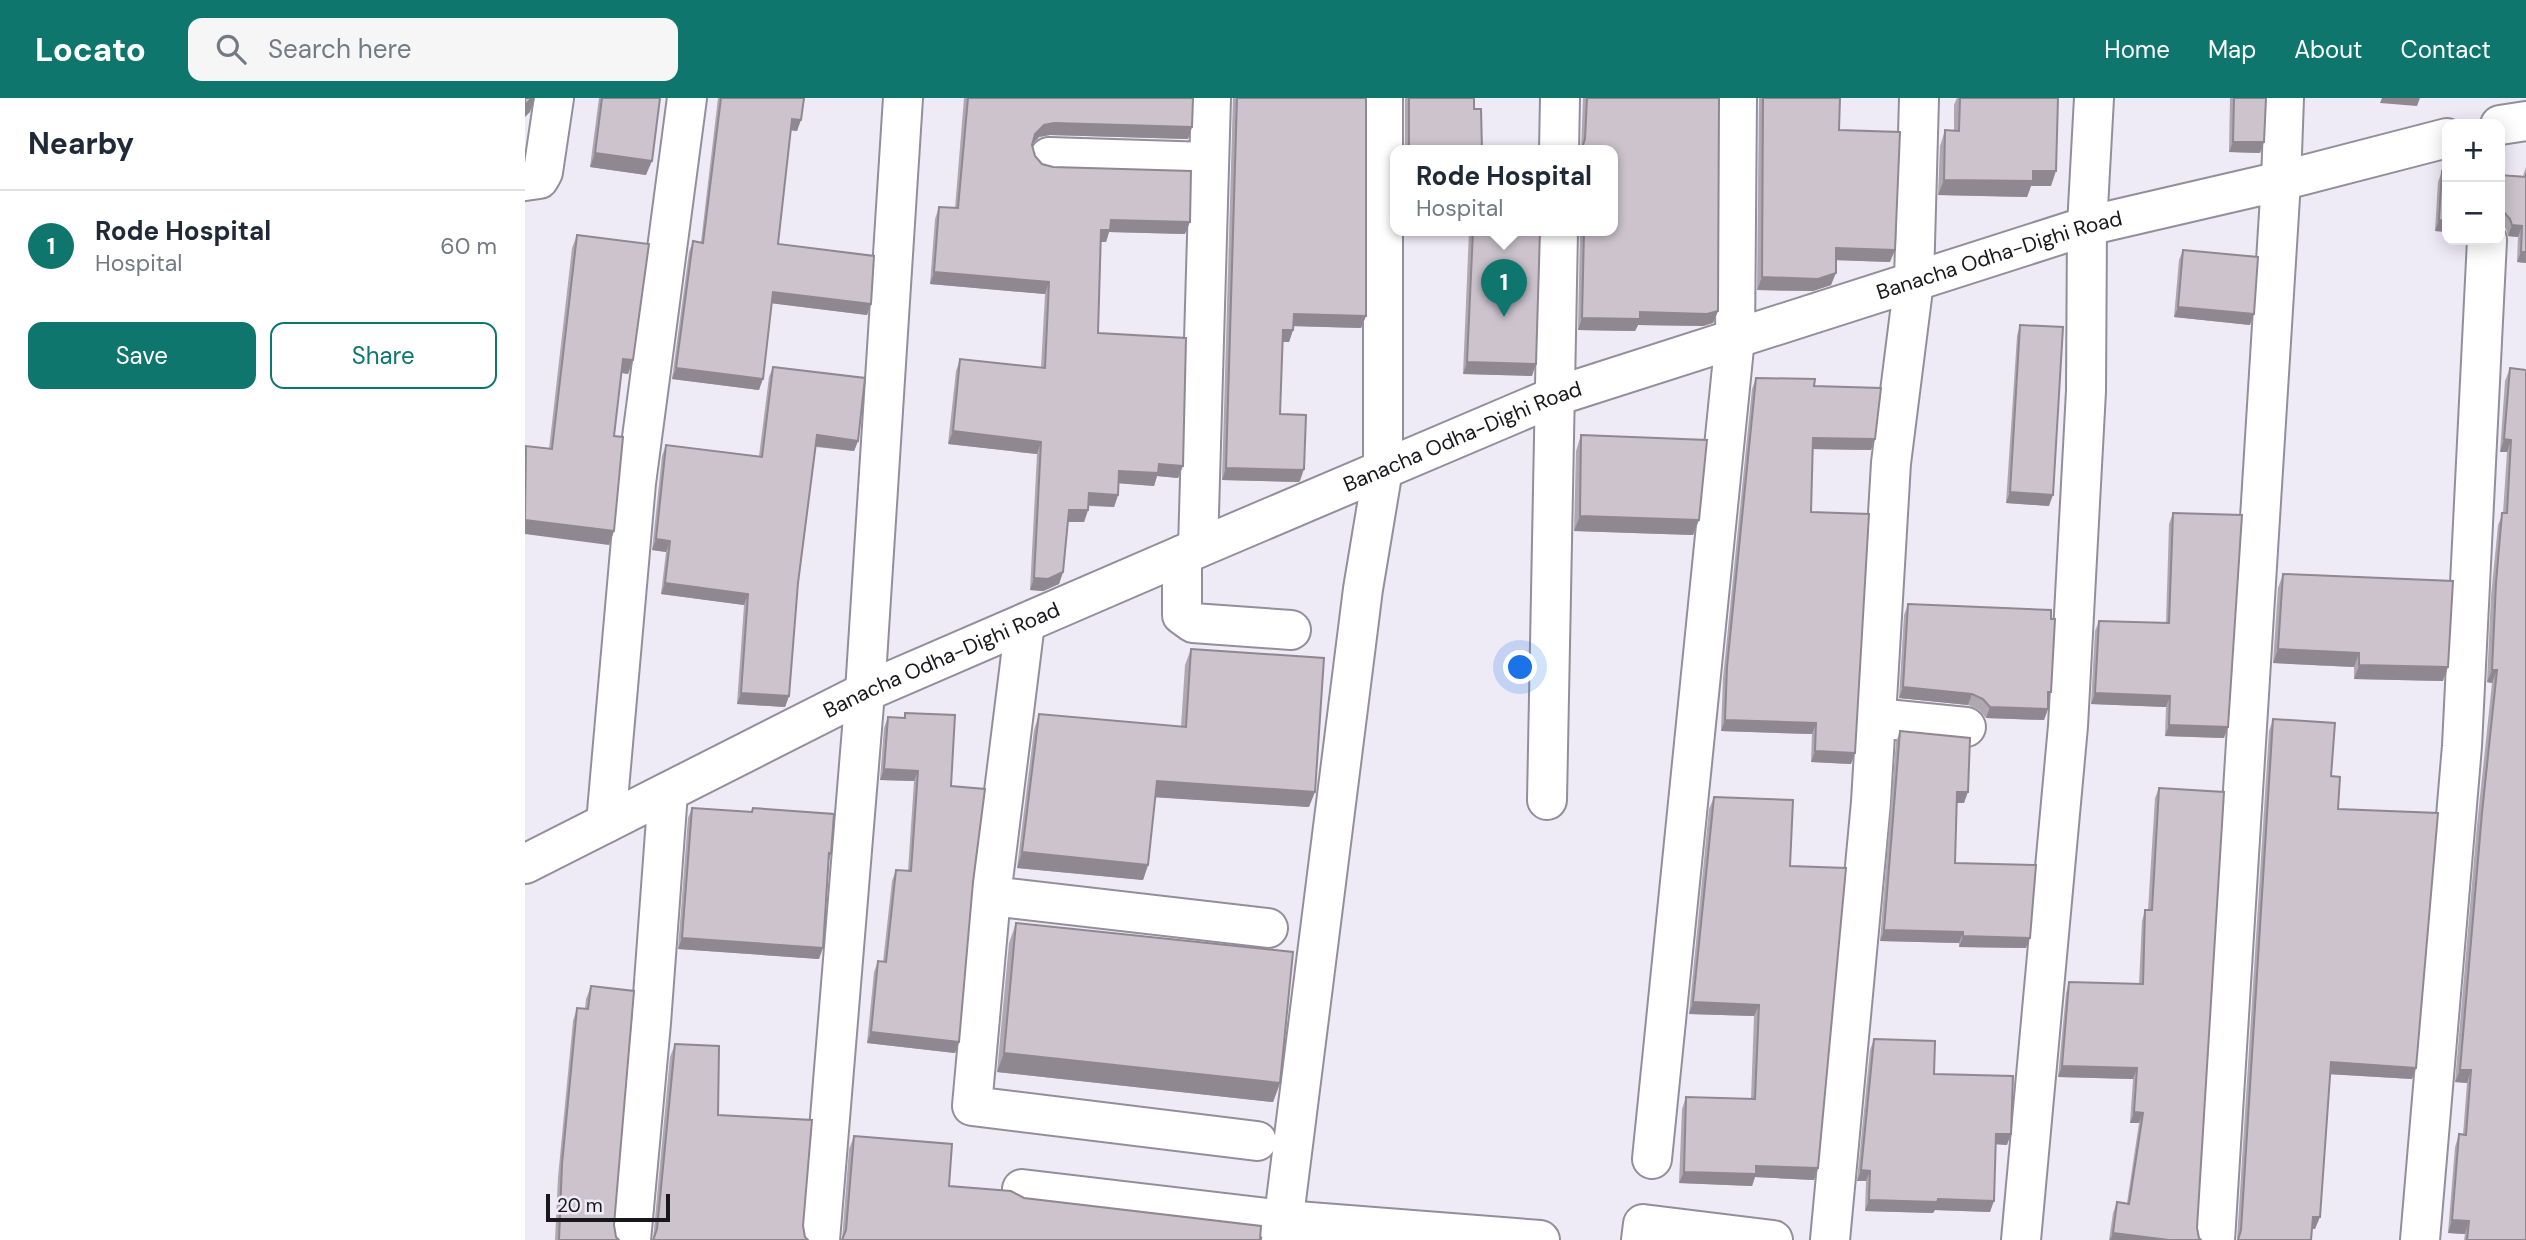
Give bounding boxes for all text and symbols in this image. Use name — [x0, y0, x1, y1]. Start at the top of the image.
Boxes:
search box — [188, 18, 678, 81]
text: Locato — [35, 28, 146, 71]
icon: search — [212, 30, 250, 68]
text: Search here — [268, 32, 411, 66]
text: Home — [2104, 34, 2170, 65]
text: Map — [2208, 34, 2256, 65]
text: About — [2294, 34, 2363, 65]
text: Contact — [2401, 34, 2491, 65]
map controls — [2442, 119, 2505, 245]
button: + — [2442, 119, 2505, 182]
text: Nearby — [28, 124, 134, 163]
popup — [1390, 145, 1618, 236]
text: Rode Hospital — [1416, 159, 1592, 193]
button: − — [2442, 182, 2505, 245]
text: Hospital — [1416, 193, 1503, 223]
street label: Banacha Odha-Dighi Road — [1873, 204, 2125, 306]
text: Rode Hospital — [95, 214, 271, 248]
text: 1 — [47, 231, 55, 261]
text: 60 m — [440, 231, 497, 261]
text: Hospital — [95, 248, 182, 278]
pin: 1 — [1481, 259, 1527, 317]
button: Save — [28, 322, 256, 389]
button: Share — [270, 322, 497, 389]
street label: Banacha Odha-Dighi Road — [1339, 375, 1585, 499]
street label: Banacha Odha-Dighi Road — [819, 595, 1064, 725]
your location — [1503, 650, 1537, 684]
scale bar — [546, 1191, 670, 1223]
text: 20 m — [557, 1193, 603, 1218]

